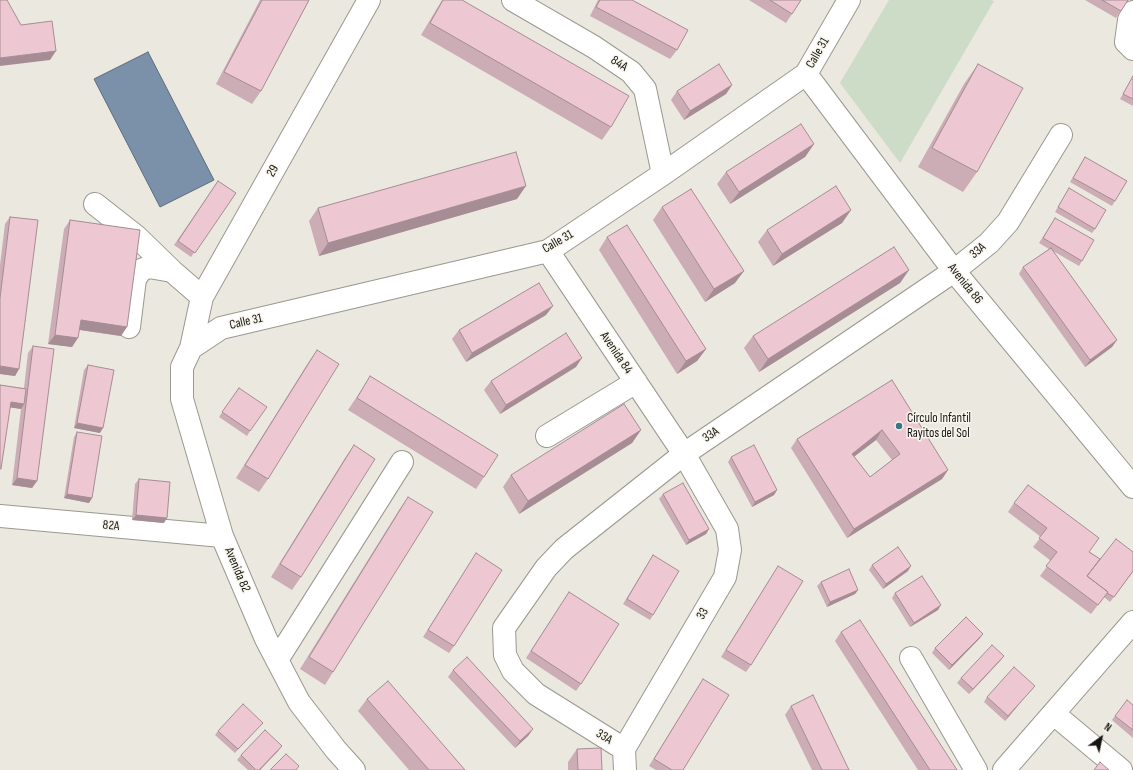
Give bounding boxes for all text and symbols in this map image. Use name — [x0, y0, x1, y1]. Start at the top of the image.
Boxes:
street label: Calle 31 — [803, 35, 833, 71]
street label: 84A — [608, 53, 630, 75]
street label: 29 — [263, 162, 283, 180]
street label: Calle 31 — [540, 227, 576, 257]
street label: 33A — [967, 240, 989, 262]
street label: Avenida 86 — [944, 261, 986, 307]
street label: Calle 31 — [228, 311, 264, 333]
street label: Avenida 84 — [596, 329, 636, 377]
place label: Círculo Infantil Rayitos del Sol — [907, 411, 971, 442]
marker: Círculo Infantil Rayitos del Sol — [894, 421, 904, 431]
street label: 33A — [700, 424, 722, 446]
street label: 82A — [102, 517, 120, 535]
street label: Avenida 82 — [221, 545, 253, 595]
street label: 33 — [694, 605, 712, 623]
north arrow — [1081, 718, 1121, 758]
text: N — [1102, 720, 1114, 735]
street label: 33A — [593, 726, 615, 748]

